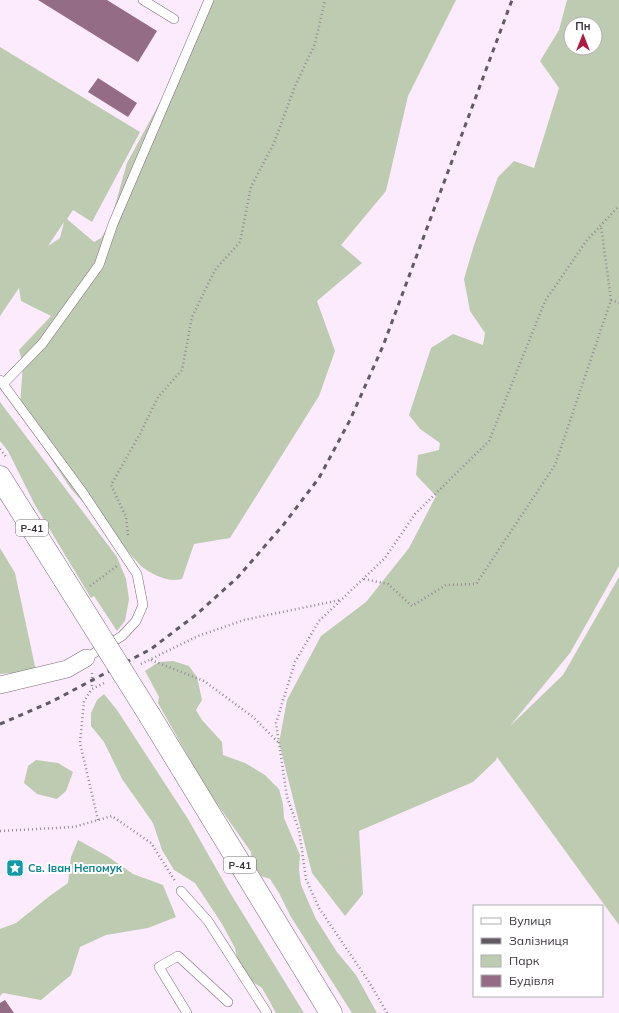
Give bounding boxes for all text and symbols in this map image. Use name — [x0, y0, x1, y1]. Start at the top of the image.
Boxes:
north arrow — [563, 16, 603, 56]
text: Пн — [575, 19, 591, 33]
road number: Р-41 — [16, 520, 48, 536]
road number: Р-41 — [224, 857, 256, 873]
place icon: Св. Іван Непомук — [5, 858, 25, 878]
place label: Св. Іван Непомук — [28, 861, 123, 875]
legend — [473, 905, 603, 997]
text: Вулиця — [509, 913, 551, 928]
text: Залізниця — [509, 933, 569, 948]
text: Парк — [509, 953, 540, 968]
text: Будівля — [509, 973, 554, 988]

